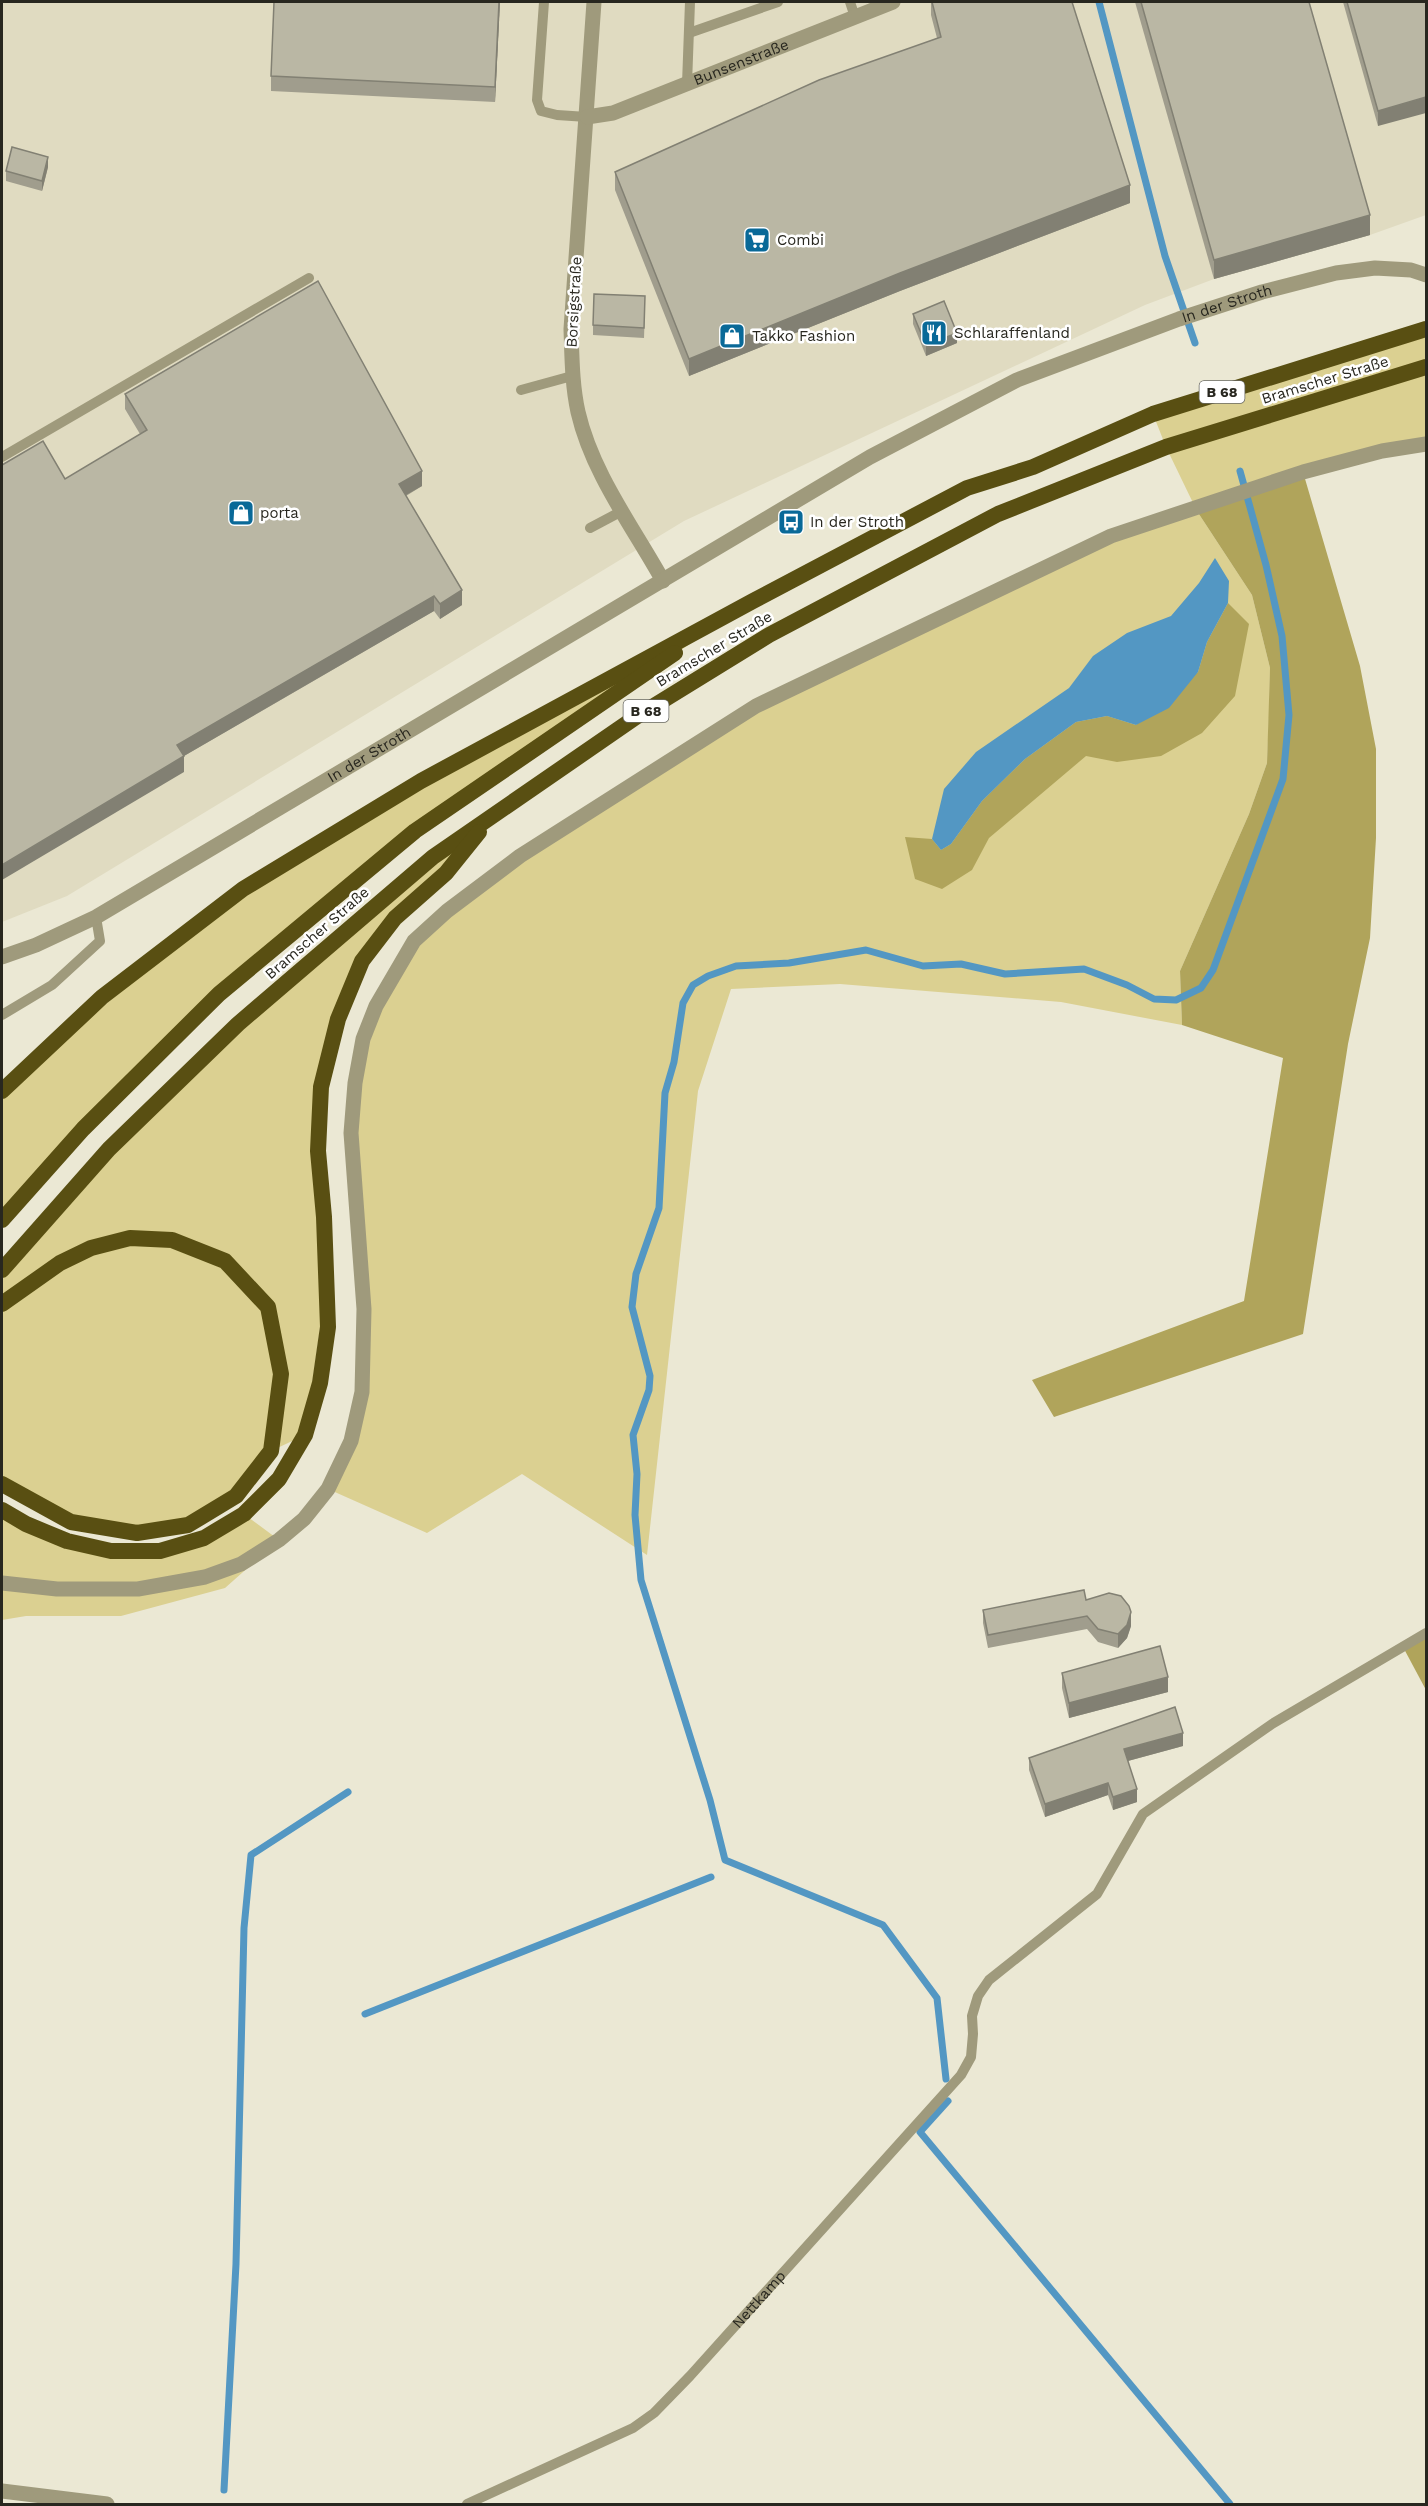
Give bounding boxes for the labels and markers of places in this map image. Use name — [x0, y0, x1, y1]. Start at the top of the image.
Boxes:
supermarket icon: Combi — [742, 225, 772, 255]
place label: Combi — [777, 231, 824, 249]
restaurant icon: Schlaraffenland — [919, 318, 949, 348]
shop icon: Takko Fashion — [717, 321, 747, 351]
place label: Schlaraffenland — [954, 324, 1070, 342]
place label: Takko Fashion — [752, 327, 855, 345]
shop icon: porta — [226, 498, 256, 528]
place label: porta — [260, 504, 299, 522]
bus stop icon: In der Stroth — [776, 507, 806, 537]
place label: In der Stroth — [810, 513, 904, 531]

